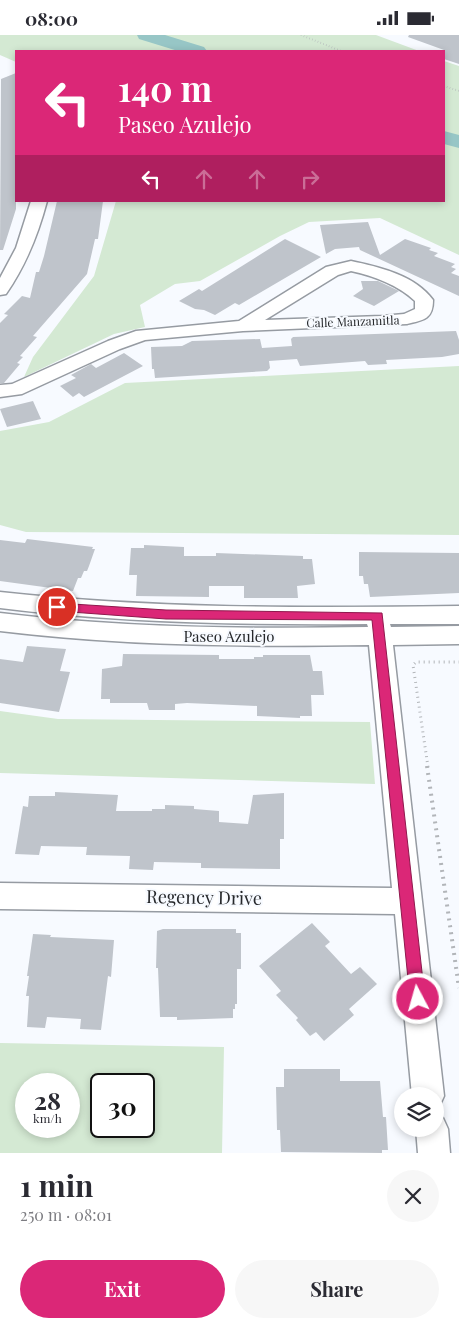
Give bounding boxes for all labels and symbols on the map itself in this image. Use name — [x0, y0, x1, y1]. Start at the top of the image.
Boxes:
street label: Calle Manzamitla — [306, 311, 400, 331]
pin — [36, 586, 78, 628]
street label: Paseo Azulejo — [183, 626, 275, 646]
street label: Regency Drive — [146, 884, 262, 910]
position arrow — [391, 972, 443, 1024]
speed limit sign: 30 — [90, 1073, 155, 1138]

